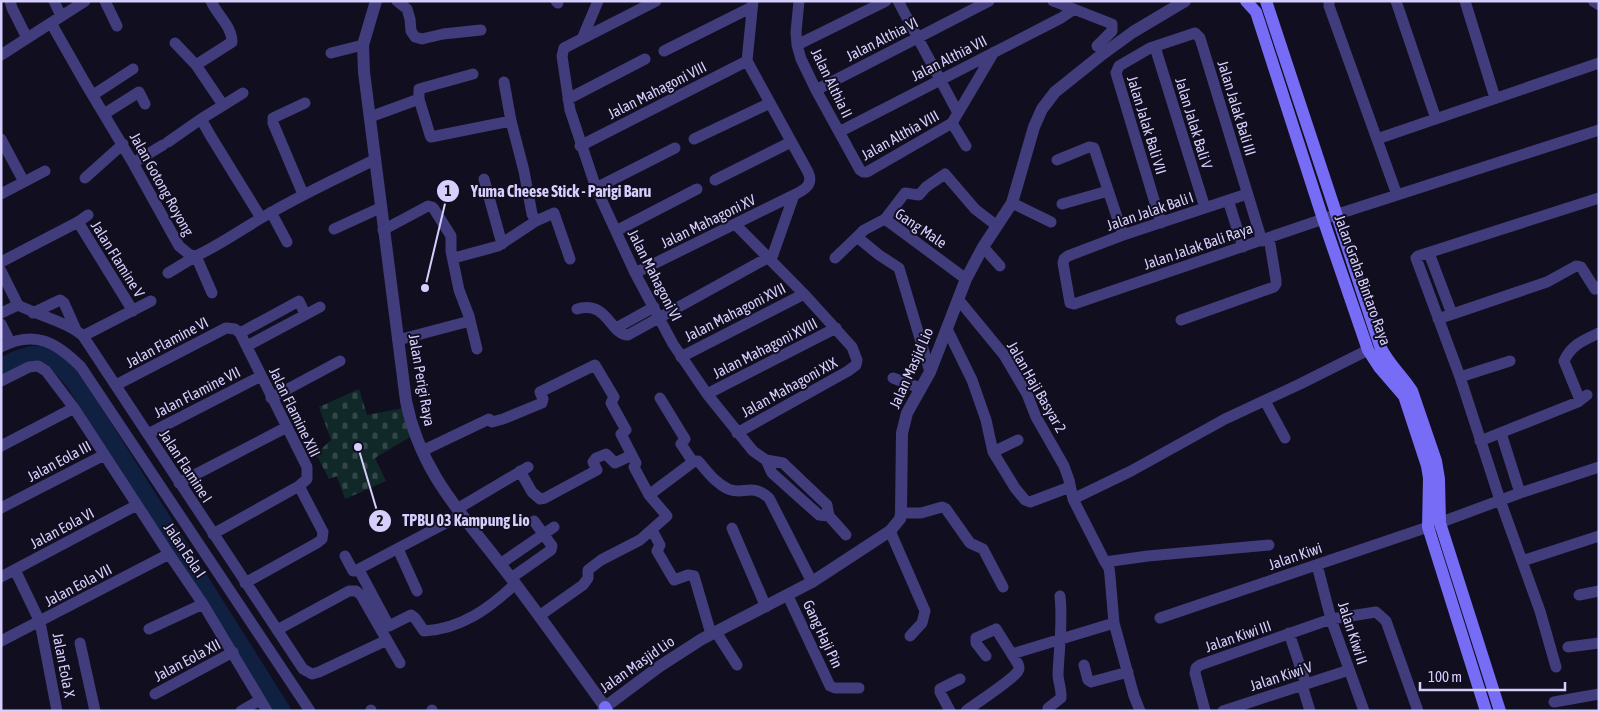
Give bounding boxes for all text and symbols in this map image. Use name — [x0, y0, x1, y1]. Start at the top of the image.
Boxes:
street label: Jalan Althia VI — [843, 14, 921, 64]
street label: Jalan Althia VII — [908, 32, 990, 84]
street label: Jalan Althia II — [808, 46, 856, 120]
street label: Jalan Mahagoni VIII — [605, 58, 709, 122]
street label: Jalan Jalak Bali III — [1214, 58, 1260, 158]
street label: Jalan Jalak Bali VII — [1124, 74, 1170, 176]
street label: Jalan Jalak Bali V — [1172, 75, 1216, 171]
street label: Jalan Althia VIII — [858, 107, 942, 163]
street label: Jalan Gotong Royong — [127, 129, 198, 239]
callout: Yuma Cheese Stick - Parigi Baru — [436, 175, 661, 206]
text: 1 — [444, 182, 452, 199]
text: Yuma Cheese Stick - Parigi Baru — [470, 182, 651, 200]
street label: Jalan Jalak Bali I — [1104, 188, 1196, 234]
street label: Jalan Mahagoni XV — [658, 190, 759, 251]
street label: Gang Male — [892, 205, 950, 251]
street label: Jalan Graha Bintaro Raya — [1331, 212, 1395, 348]
street label: Jalan Flamine V — [88, 218, 149, 301]
street label: Jalan Jalak Bali Raya — [1141, 219, 1255, 273]
street label: Jalan Mahagoni VI — [625, 226, 685, 324]
street label: Jalan Mahagoni XVII — [682, 279, 788, 345]
street label: Jalan Flamine VI — [123, 313, 211, 371]
street label: Jalan Mahagoni XVIII — [710, 314, 820, 382]
street label: Jalan Masjid Lio — [886, 325, 936, 411]
street label: Jalan Perigi Raya — [406, 333, 438, 427]
street label: Jalan Haji Basyar 2 — [1004, 338, 1070, 436]
street label: Jalan Mahagoni XIX — [738, 354, 840, 420]
street label: Jalan Flamine VII — [151, 363, 243, 421]
street label: Jalan Flamine XIII — [266, 364, 324, 460]
street label: Jalan Flamine I — [156, 426, 216, 506]
street label: Jalan Eola III — [24, 437, 94, 485]
street label: Jalan Eola VI — [27, 504, 97, 552]
callout: TPBU 03 Kampung Lio — [368, 505, 540, 536]
text: TPBU 03 Kampung Lio — [402, 511, 530, 529]
text: 2 — [376, 512, 384, 529]
street label: Jalan Eola I — [161, 519, 209, 581]
street label: Jalan Kiwi — [1266, 539, 1324, 573]
street label: Jalan Eola VII — [42, 560, 114, 610]
street label: Gang Haji Pin — [800, 597, 846, 671]
street label: Jalan Kiwi II — [1335, 599, 1371, 667]
street label: Jalan Kiwi III — [1203, 617, 1273, 655]
street label: Jalan Eola X — [49, 631, 79, 699]
street label: Jalan Masjid Lio — [597, 632, 677, 696]
street label: Jalan Eola XII — [151, 635, 223, 685]
street label: Jalan Kiwi V — [1248, 658, 1315, 694]
scale bar — [1420, 660, 1565, 692]
text: 100 m — [1428, 668, 1462, 685]

